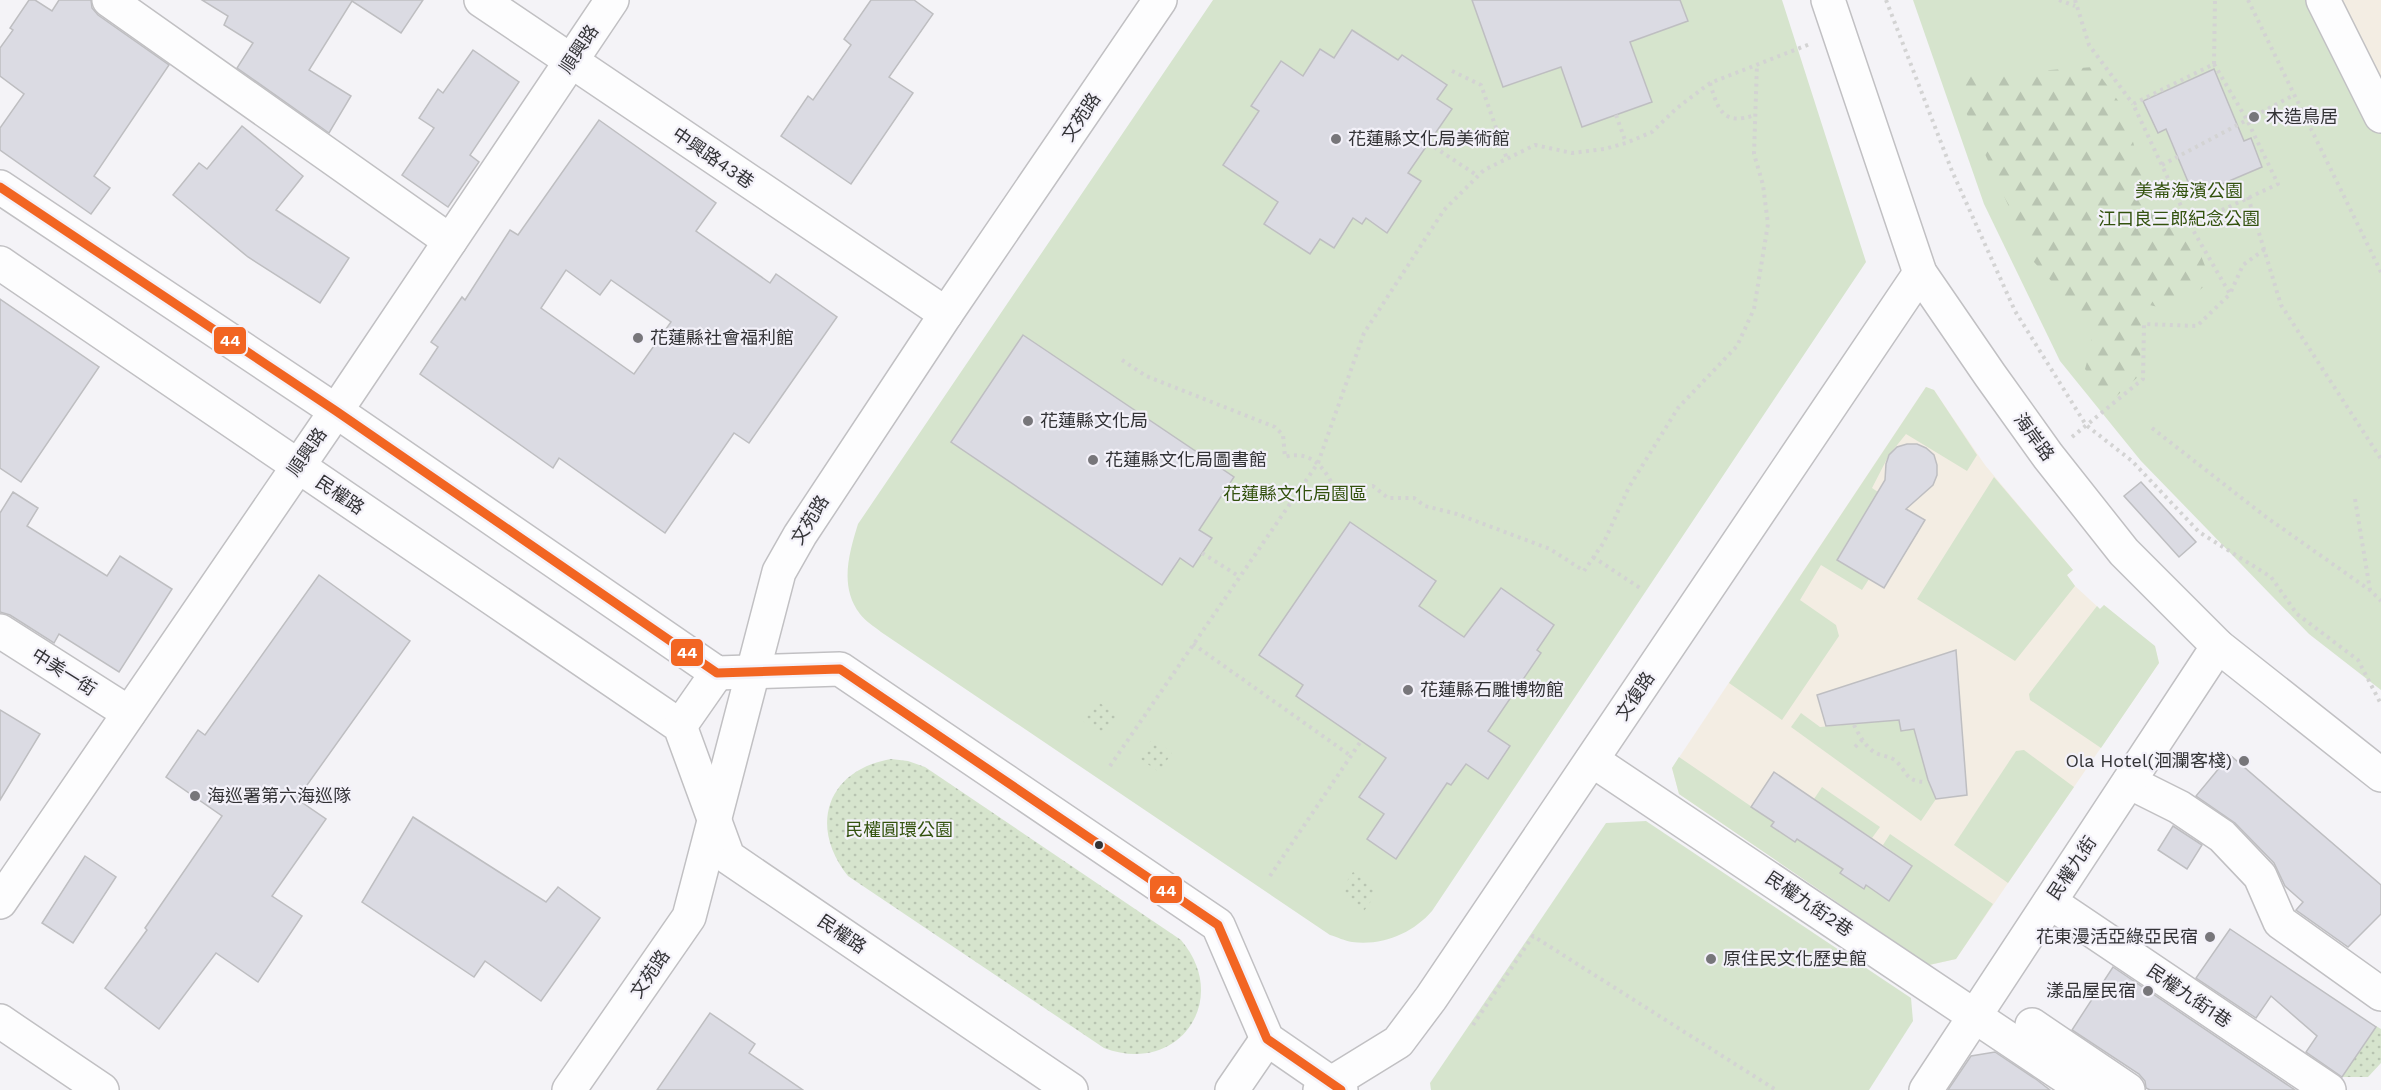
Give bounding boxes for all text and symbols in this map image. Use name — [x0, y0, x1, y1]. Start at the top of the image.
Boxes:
street label: 順興路 — [555, 20, 602, 77]
street label: 文苑路 — [1057, 88, 1104, 145]
place label: 木造鳥居 — [2266, 106, 2338, 127]
marker: 木造鳥居 — [2247, 110, 2261, 124]
street label: 中興路43巷 — [669, 123, 758, 192]
place label: 花蓮縣文化局美術館 — [1348, 128, 1510, 149]
marker: 花蓮縣文化局美術館 — [1329, 132, 1343, 146]
park label: 美崙海濱公園 — [2135, 180, 2243, 201]
park label: 江口良三郎紀念公園 — [2098, 208, 2260, 229]
line badge: 44 — [213, 326, 247, 355]
place label: 花蓮縣社會福利館 — [650, 327, 794, 348]
text: 44 — [220, 331, 240, 350]
marker: 花蓮縣社會福利館 — [631, 331, 645, 345]
street label: 海岸路 — [2010, 409, 2059, 465]
place label: 花蓮縣文化局 — [1040, 410, 1148, 431]
marker: 花蓮縣文化局 — [1021, 414, 1035, 428]
street label: 順興路 — [283, 424, 331, 480]
place label: 花蓮縣文化局圖書館 — [1105, 449, 1267, 470]
marker: 花蓮縣文化局圖書館 — [1086, 453, 1100, 467]
street label: 民權路 — [312, 471, 369, 518]
park label: 花蓮縣文化局園區 — [1223, 483, 1367, 504]
street label: 文苑路 — [786, 491, 833, 548]
line badge: 44 — [670, 638, 704, 667]
text: 44 — [677, 643, 697, 662]
street label: 中美一街 — [28, 644, 100, 700]
street label: 文復路 — [1611, 667, 1658, 724]
place label: 花蓮縣石雕博物館 — [1420, 679, 1564, 700]
marker: 花蓮縣石雕博物館 — [1401, 683, 1415, 697]
place label: Ola Hotel(洄瀾客棧) — [2065, 750, 2232, 771]
marker: Ola Hotel(洄瀾客棧) — [2237, 754, 2251, 768]
place label: 海巡署第六海巡隊 — [207, 785, 351, 806]
marker: 海巡署第六海巡隊 — [188, 789, 202, 803]
park label: 民權圓環公園 — [845, 819, 953, 840]
street label: 民權九街 — [2043, 832, 2100, 903]
unlabelled marker — [1093, 839, 1105, 851]
street label: 民權九街2巷 — [1762, 867, 1857, 940]
line badge: 44 — [1149, 875, 1183, 904]
text: 44 — [1156, 881, 1176, 900]
street label: 民權路 — [814, 910, 871, 957]
place label: 花東漫活亞綠亞民宿 — [2036, 926, 2198, 947]
marker: 花東漫活亞綠亞民宿 — [2203, 930, 2217, 944]
street label: 文苑路 — [626, 946, 674, 1002]
place label: 原住民文化歷史館 — [1723, 948, 1867, 969]
marker: 原住民文化歷史館 — [1704, 952, 1718, 966]
street label: 民權九街1巷 — [2143, 960, 2235, 1031]
place label: 漾品屋民宿 — [2046, 980, 2136, 1001]
marker: 漾品屋民宿 — [2141, 984, 2155, 998]

